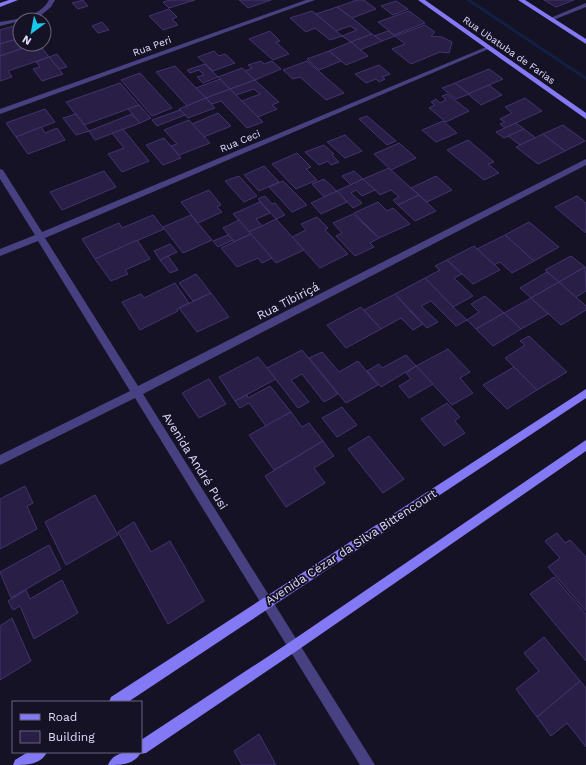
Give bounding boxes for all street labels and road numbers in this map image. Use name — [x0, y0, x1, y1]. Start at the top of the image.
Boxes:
street label: Rua Ubatuba de Farias — [461, 14, 557, 86]
street label: Rua Peri — [131, 34, 173, 58]
street label: Rua Ceci — [218, 128, 262, 154]
street label: Rua Tibiriçá — [254, 279, 322, 323]
street label: Avenida André Pusi — [159, 410, 231, 512]
street label: Avenida Cézar da Silva Bittencourt — [263, 486, 439, 608]

